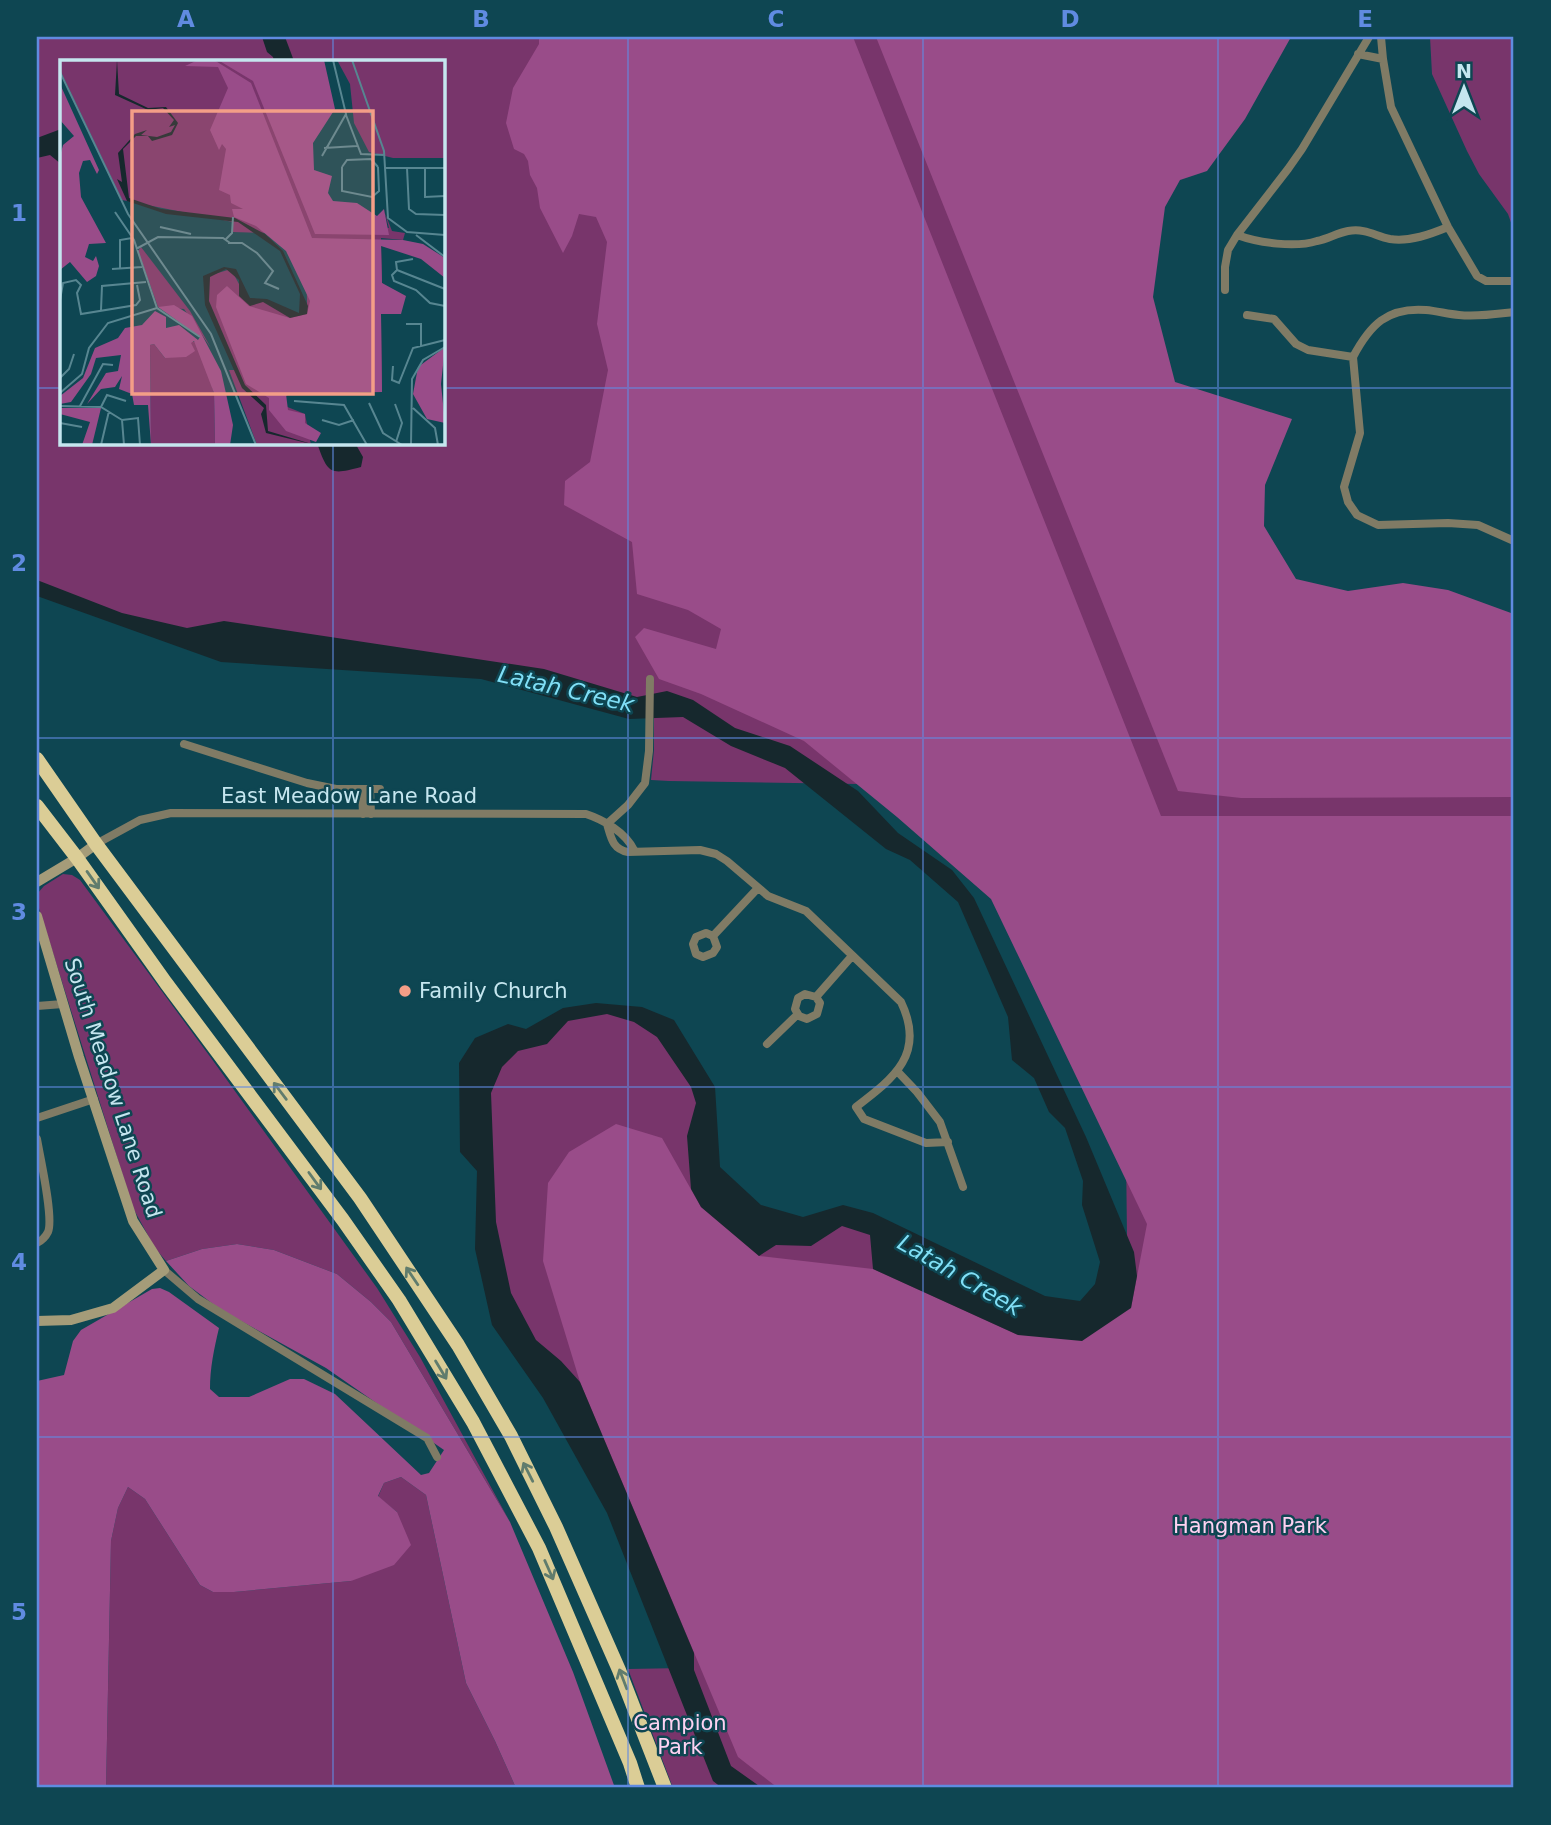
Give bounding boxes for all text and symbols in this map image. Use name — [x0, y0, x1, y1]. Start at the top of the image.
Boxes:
text: A — [177, 6, 195, 32]
text: B — [472, 6, 490, 32]
text: C — [768, 6, 784, 32]
text: D — [1060, 6, 1080, 32]
text: E — [1357, 6, 1373, 32]
north arrow — [1428, 52, 1498, 122]
inset map — [60, 60, 444, 444]
text: N — [1456, 60, 1472, 82]
text: 1 — [11, 200, 27, 226]
text: 2 — [11, 550, 27, 576]
water label: Latah Creek — [495, 661, 638, 718]
street label: East Meadow Lane Road — [221, 784, 477, 808]
one-way arrow — [86, 870, 100, 889]
text: 3 — [11, 899, 27, 925]
street label: South Meadow Lane Road — [60, 955, 166, 1221]
place label: Family Church — [419, 979, 568, 1003]
marker: Family Church — [397, 983, 413, 999]
one-way arrow — [273, 1082, 288, 1101]
one-way arrow — [307, 1171, 322, 1190]
water label: Latah Creek — [893, 1229, 1028, 1322]
text: 4 — [11, 1249, 27, 1275]
one-way arrow — [405, 1267, 419, 1287]
one-way arrow — [434, 1360, 449, 1379]
one-way arrow — [521, 1462, 535, 1483]
park label: Hangman Park — [1173, 1514, 1328, 1538]
one-way arrow — [543, 1559, 556, 1581]
text: 5 — [11, 1599, 27, 1625]
one-way arrow — [615, 1668, 628, 1690]
park label: Campion Park — [633, 1711, 727, 1759]

